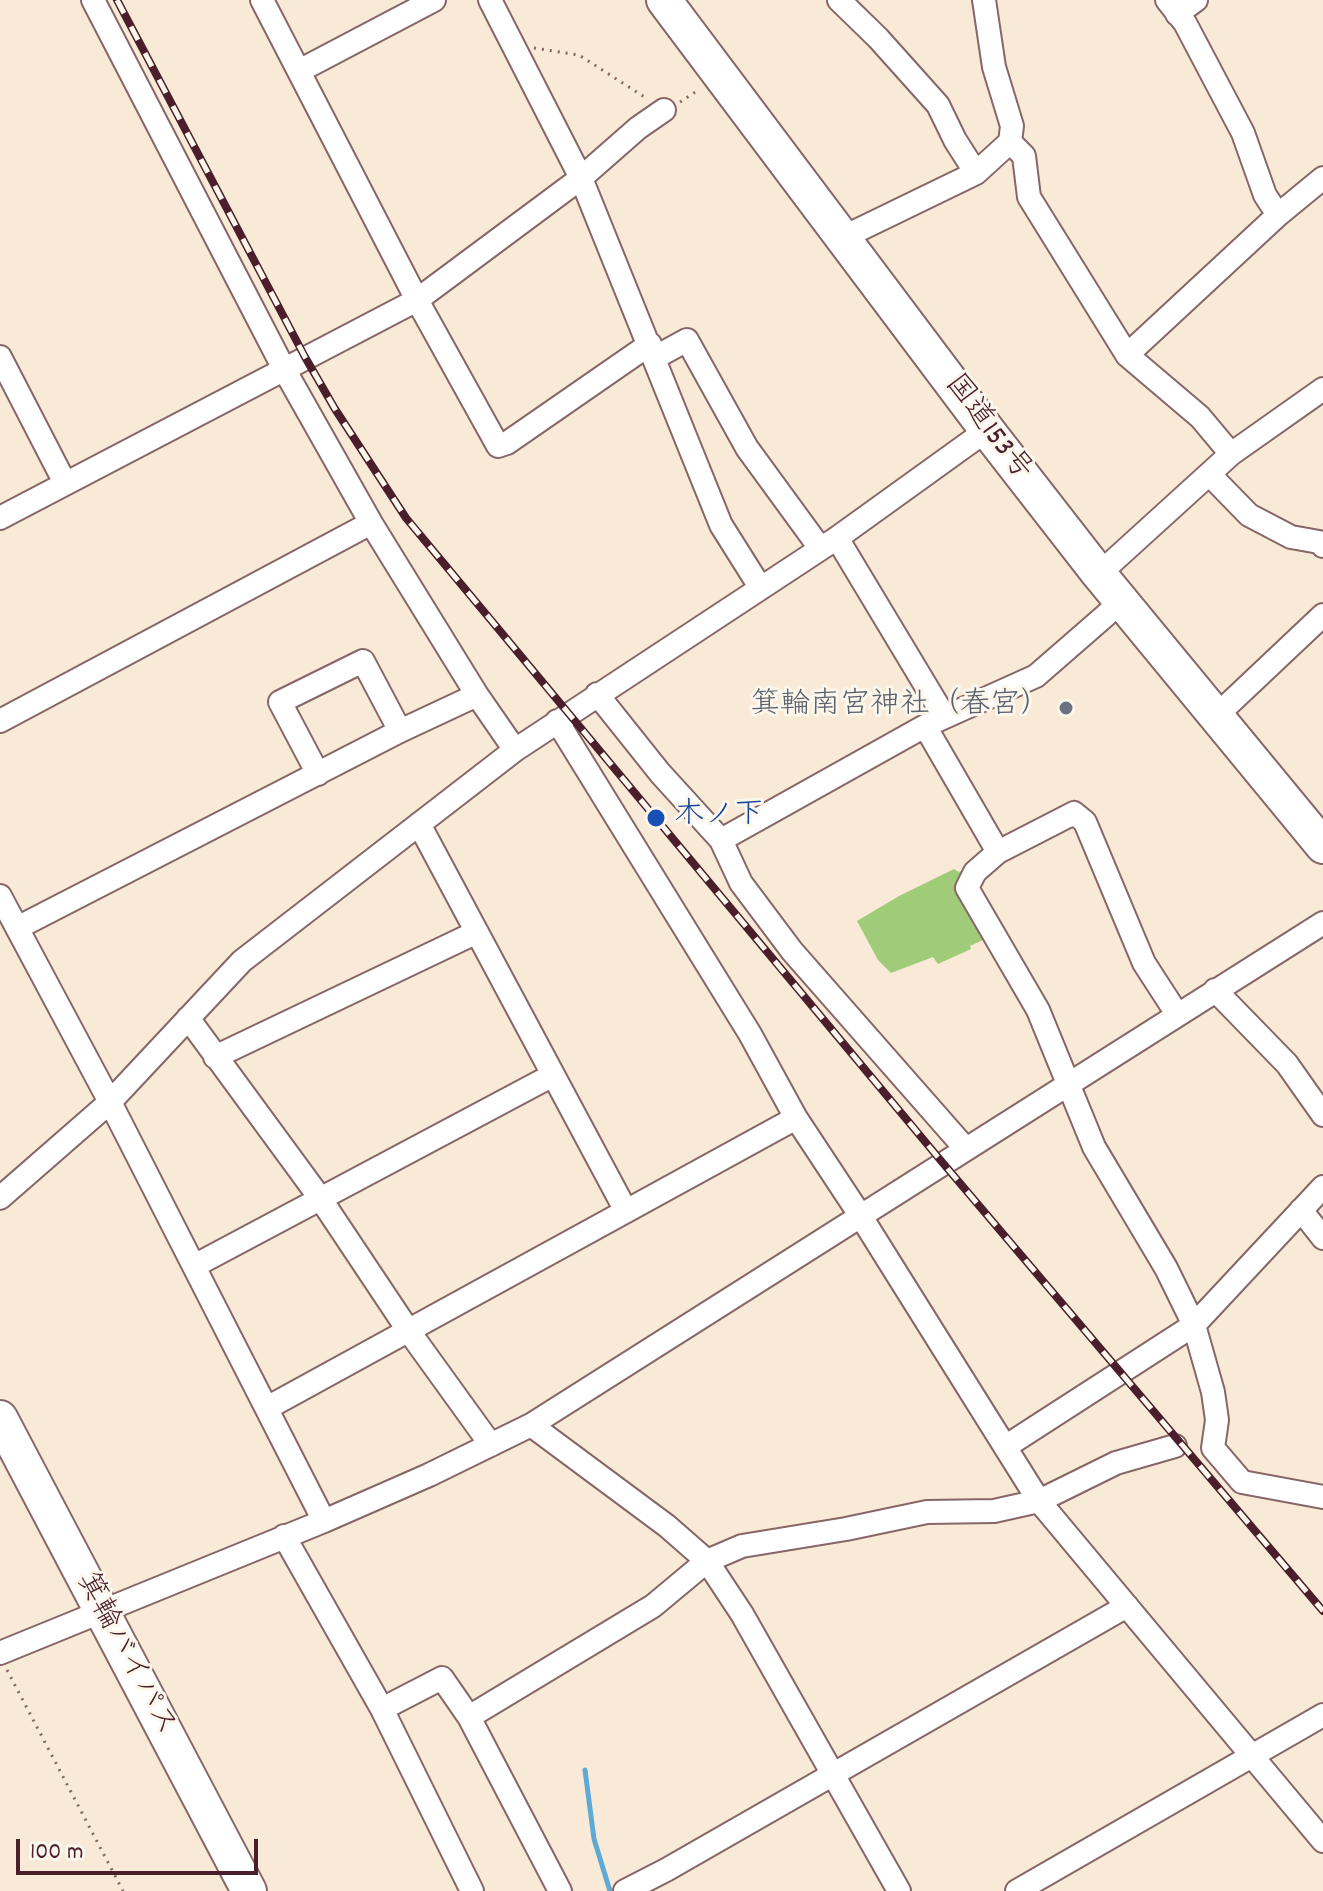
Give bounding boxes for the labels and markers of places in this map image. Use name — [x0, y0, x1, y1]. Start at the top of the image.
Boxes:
place label: 箕輪南宮神社（春宮） — [750, 690, 1050, 726]
marker: 箕輪南宮神社（春宮） — [1057, 699, 1075, 717]
place label: 木ノ下 — [674, 800, 764, 836]
marker: 木ノ下 — [645, 807, 667, 829]

